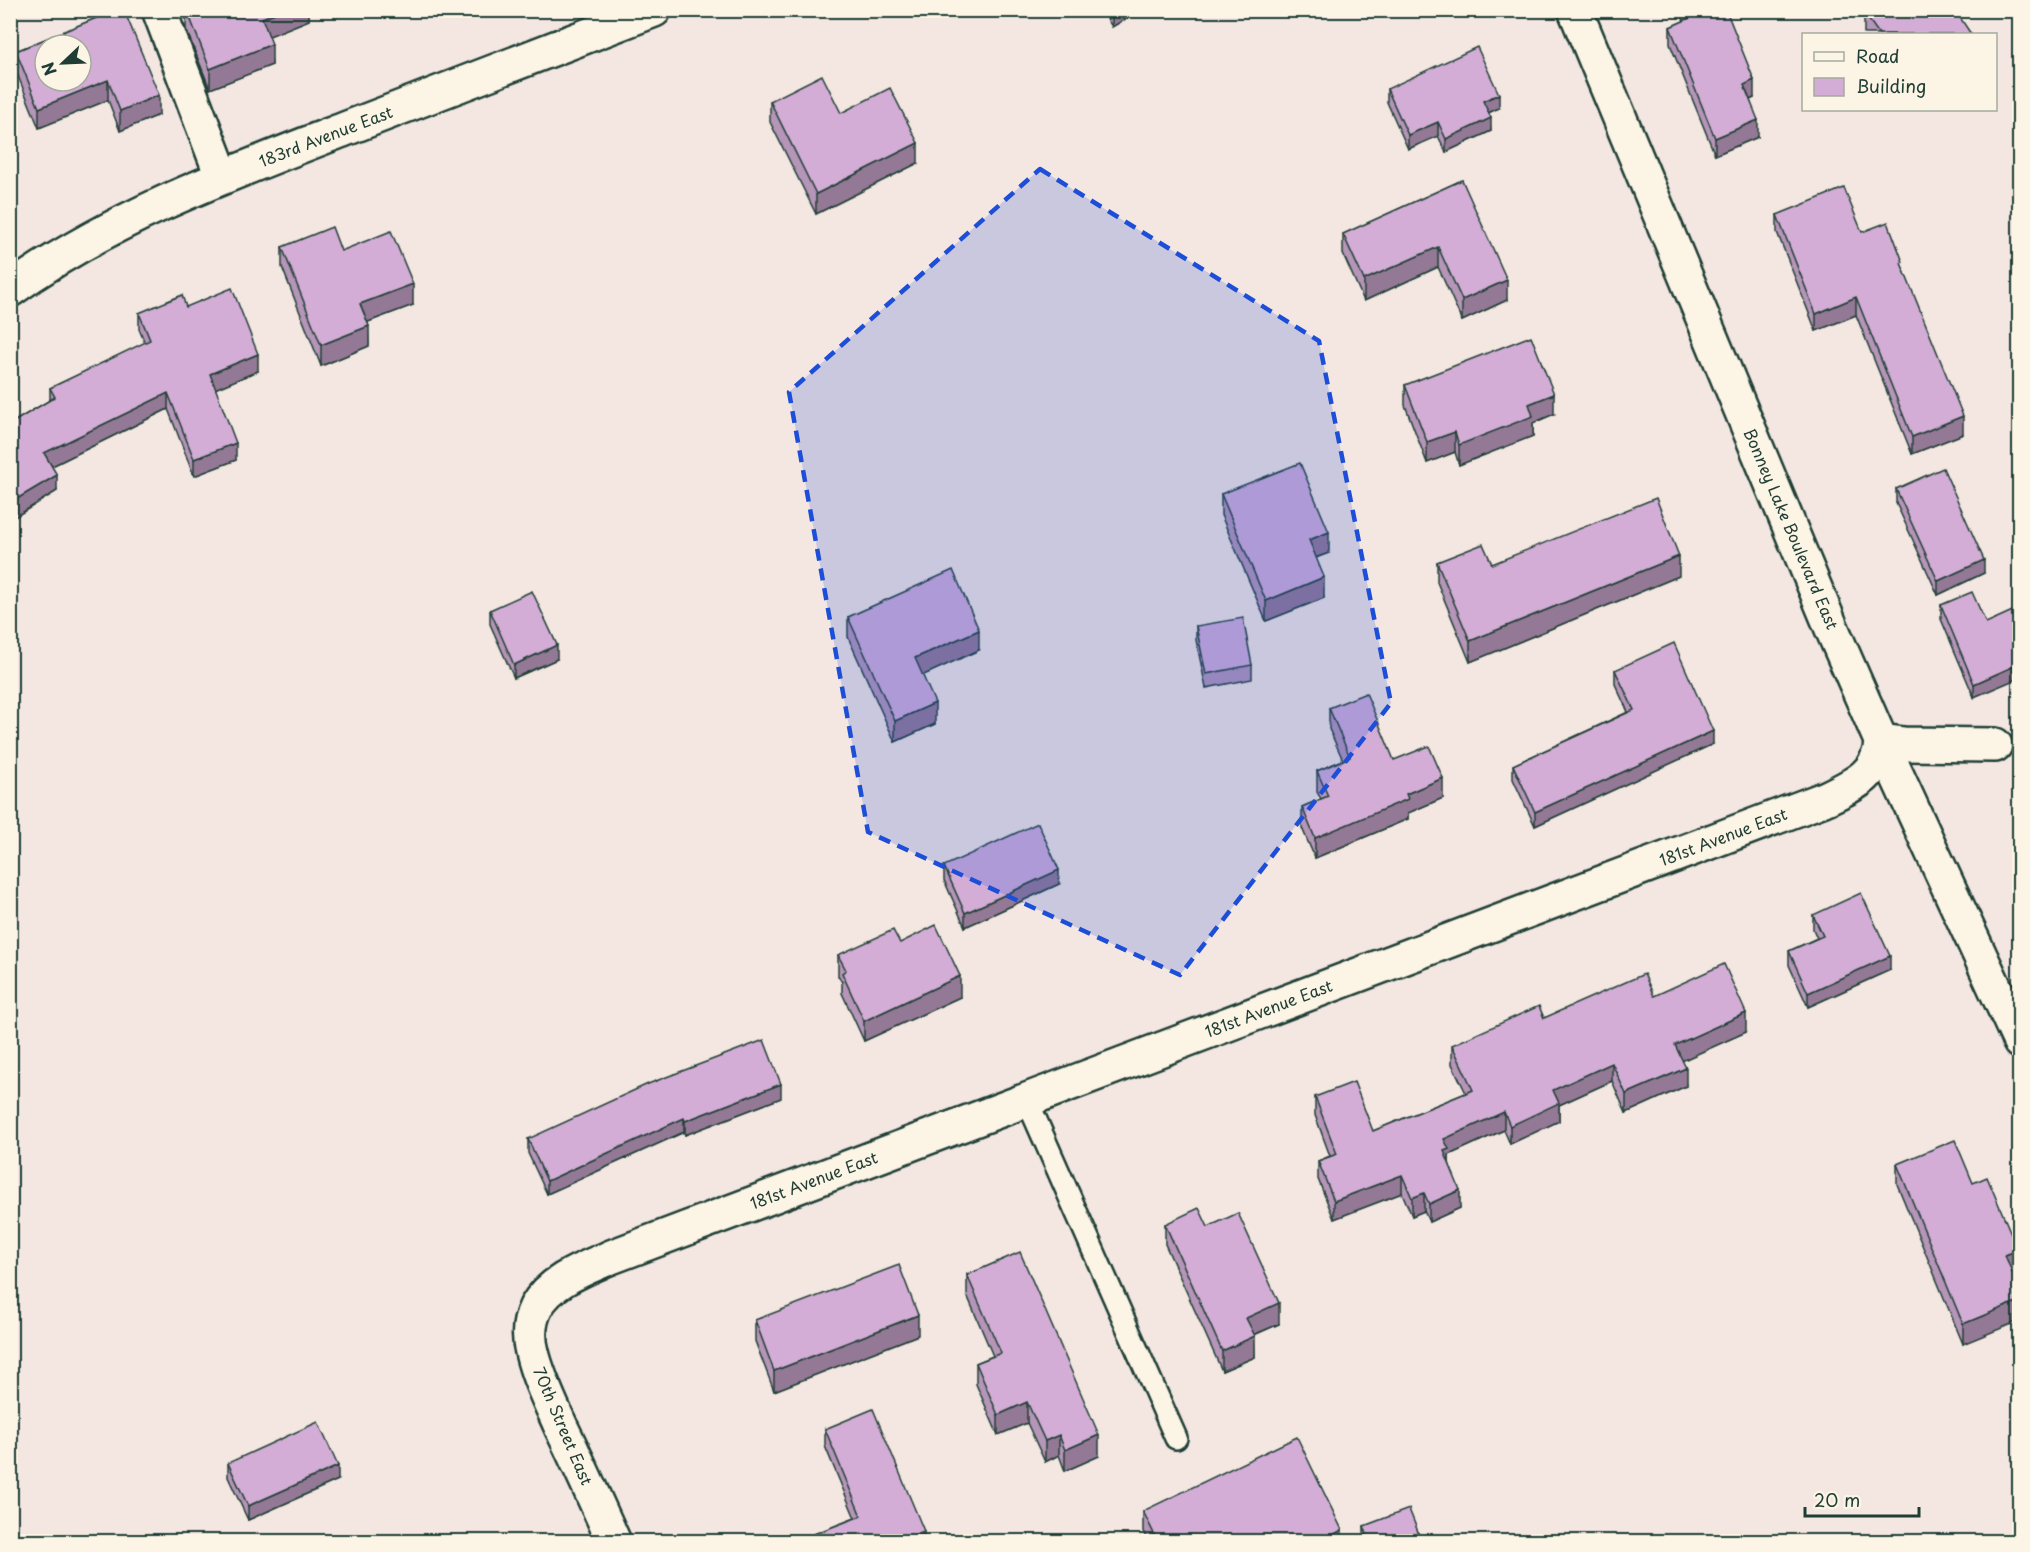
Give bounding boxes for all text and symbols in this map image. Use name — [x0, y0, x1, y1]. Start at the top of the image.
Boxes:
north arrow — [33, 33, 93, 93]
legend — [1802, 33, 1997, 111]
text: Road — [1856, 42, 1900, 69]
text: N — [35, 59, 62, 80]
text: Building — [1856, 72, 1926, 99]
street label: 183rd Avenue East — [255, 99, 396, 172]
street label: Bonney Lake Boulevard East — [1739, 424, 1845, 633]
street label: 181st Avenue East — [1656, 801, 1790, 871]
street label: 181st Avenue East — [1201, 973, 1335, 1043]
street label: 181st Avenue East — [746, 1144, 881, 1214]
street label: 70th Street East — [528, 1363, 600, 1489]
scale bar — [1805, 1480, 1919, 1518]
text: 20 m — [1814, 1486, 1860, 1513]

